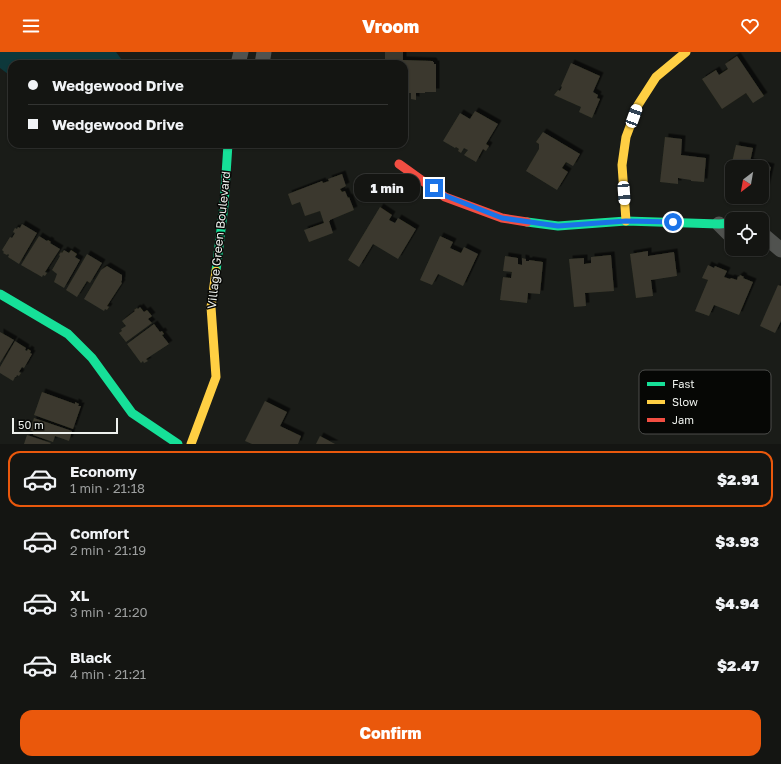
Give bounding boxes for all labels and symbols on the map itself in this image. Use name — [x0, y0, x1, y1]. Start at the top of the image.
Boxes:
car — [624, 103, 644, 129]
north arrow — [725, 160, 769, 204]
street label: Village Green Boulevard — [204, 170, 233, 310]
callout: 1 min — [354, 174, 420, 202]
route end — [425, 179, 443, 197]
car — [617, 181, 631, 205]
route start — [664, 213, 682, 231]
legend — [639, 370, 771, 434]
text: Fast — [672, 377, 695, 390]
text: Slow — [672, 395, 698, 408]
text: Jam — [672, 413, 694, 426]
scale bar — [12, 416, 118, 435]

